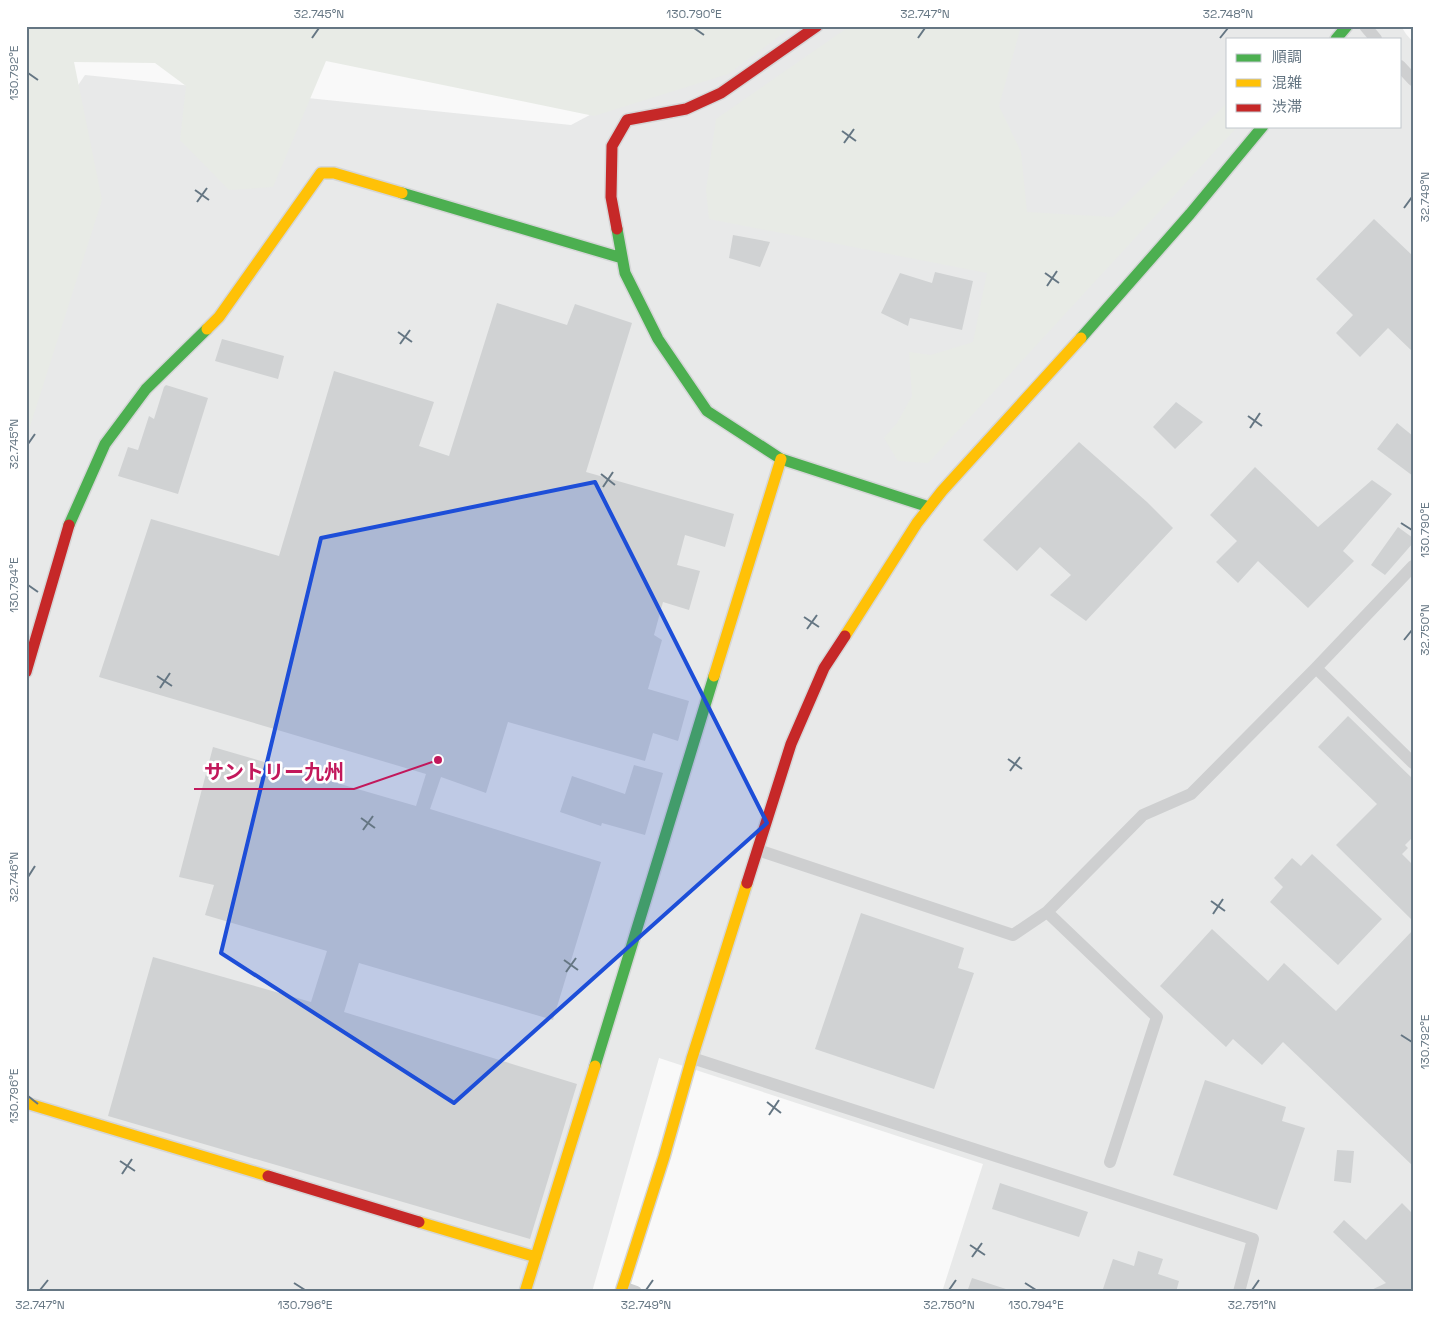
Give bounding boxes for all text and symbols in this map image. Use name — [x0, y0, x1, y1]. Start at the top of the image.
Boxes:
text: 32.745°N — [294, 6, 344, 22]
text: 130.790°E — [666, 6, 722, 22]
text: 32.747°N — [900, 6, 950, 22]
text: 32.748°N — [1203, 6, 1253, 22]
legend — [1226, 38, 1402, 128]
text: 130.792°E — [6, 45, 22, 101]
text: 順調 — [1272, 47, 1302, 66]
text: 混雑 — [1272, 73, 1302, 92]
text: 渋滞 — [1272, 97, 1302, 116]
text: 32.749°N — [1417, 172, 1433, 222]
text: 32.745°N — [6, 419, 22, 469]
text: 130.790°E — [1417, 502, 1433, 558]
text: 130.794°E — [6, 557, 22, 613]
text: 32.750°N — [1417, 604, 1433, 656]
callout: サントリー九州 — [194, 754, 354, 789]
text: サントリー九州 — [204, 759, 344, 785]
text: 32.746°N — [6, 852, 22, 902]
text: 130.792°E — [1417, 1014, 1433, 1070]
text: 130.796°E — [6, 1068, 22, 1124]
text: 32.747°N — [15, 1297, 65, 1313]
text: 130.796°E — [277, 1297, 333, 1313]
text: 32.749°N — [621, 1297, 671, 1313]
text: 32.750°N — [923, 1297, 975, 1313]
text: 130.794°E — [1008, 1297, 1064, 1313]
text: 32.751°N — [1228, 1297, 1276, 1313]

